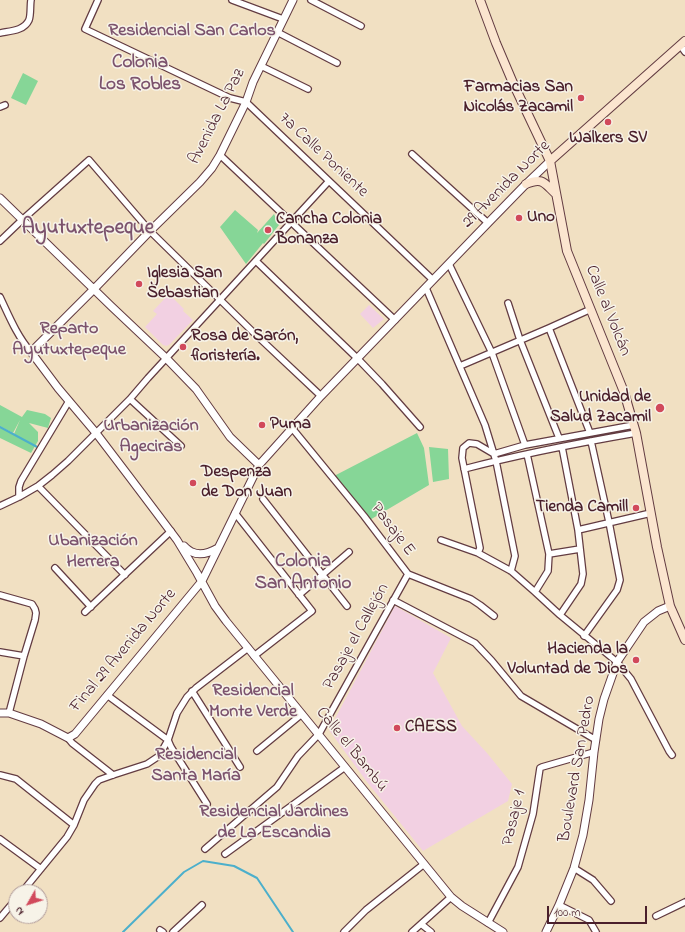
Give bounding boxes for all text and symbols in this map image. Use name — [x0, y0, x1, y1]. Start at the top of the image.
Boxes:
district label: Residencial San Carlos — [108, 21, 276, 43]
district label: Colonia Los Robles — [99, 53, 181, 97]
street label: Avenida La Paz — [185, 66, 251, 168]
place label: Farmacias San Nicolás Zacamil — [464, 78, 573, 118]
marker: Farmacias San Nicolás Zacamil — [576, 93, 586, 103]
street label: 7a Calle Poniente — [274, 109, 372, 203]
marker: Walkers SV — [603, 117, 613, 127]
place label: Walkers SV — [569, 129, 647, 149]
street label: 29 Avenida Norte — [459, 137, 555, 233]
place label: Uno — [527, 208, 555, 228]
place label: Cancha Colonia Bonanza — [276, 210, 382, 250]
marker: Uno — [514, 213, 524, 223]
district label: Ayutuxtepeque — [22, 217, 154, 243]
marker: Cancha Colonia Bonanza — [263, 225, 273, 235]
street label: Calle al Volcán — [580, 263, 634, 359]
place label: Iglesia San Sebastian — [147, 264, 222, 304]
marker: Iglesia San Sebastian — [134, 279, 144, 289]
district label: Reparto Ayutuxtepeque — [12, 319, 126, 362]
place label: Rosa de Sarón, floristería. — [191, 327, 298, 367]
marker: Rosa de Sarón, floristería. — [178, 342, 188, 352]
place label: Unidad de Salud Zacamil — [550, 388, 651, 428]
marker: Unidad de Salud Zacamil — [654, 402, 666, 414]
place label: Puma — [270, 415, 311, 435]
district label: Urbanización Ageciras — [103, 416, 199, 458]
marker: Puma — [257, 420, 267, 430]
place label: Despenza de Don Juan — [201, 463, 292, 503]
marker: Despenza de Don Juan — [188, 478, 198, 488]
place label: Tienda Camill — [536, 498, 628, 518]
street label: Pasaje E — [365, 499, 419, 561]
marker: Tienda Camill — [631, 503, 641, 513]
district label: Ubanización Herrera — [48, 531, 138, 574]
district label: Colonia San Antonio — [255, 552, 351, 596]
street label: Pasaje el Callejón — [319, 580, 395, 694]
street label: Final 29 Avenida Norte — [66, 585, 182, 717]
place label: Hacienda la Voluntad de Dios — [508, 640, 628, 680]
marker: Hacienda la Voluntad de Dios — [631, 655, 641, 665]
district label: Residencial Monte Verde — [209, 681, 297, 724]
street label: Boulevard San Pedro — [555, 694, 601, 844]
street label: Calle el Bambú — [311, 703, 391, 797]
place label: CAESS — [405, 718, 457, 738]
marker: CAESS — [392, 723, 402, 733]
district label: Residencial Santa María — [151, 745, 241, 788]
street label: Pasaje 1 — [499, 788, 531, 848]
district label: Residencial Jardines de La Escandia — [199, 802, 349, 844]
north arrow — [8, 884, 48, 924]
scale bar — [549, 898, 649, 924]
text: N — [11, 903, 28, 919]
text: 100 m — [554, 904, 581, 922]

